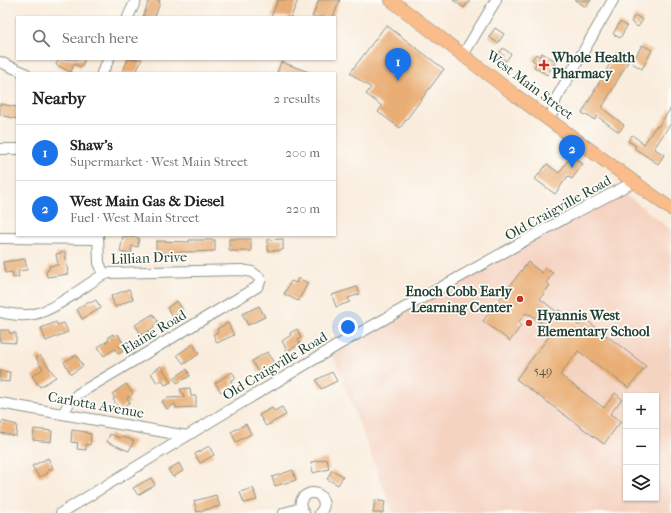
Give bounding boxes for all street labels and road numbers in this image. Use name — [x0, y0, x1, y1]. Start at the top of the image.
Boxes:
street label: West Main Street — [482, 46, 577, 123]
street label: Old Craigville Road — [502, 172, 614, 244]
street label: Lillian Drive — [111, 248, 187, 268]
street label: Elaine Road — [119, 306, 190, 358]
street label: Old Craigville Road — [220, 328, 331, 404]
street label: Carlotta Avenue — [47, 388, 145, 422]

